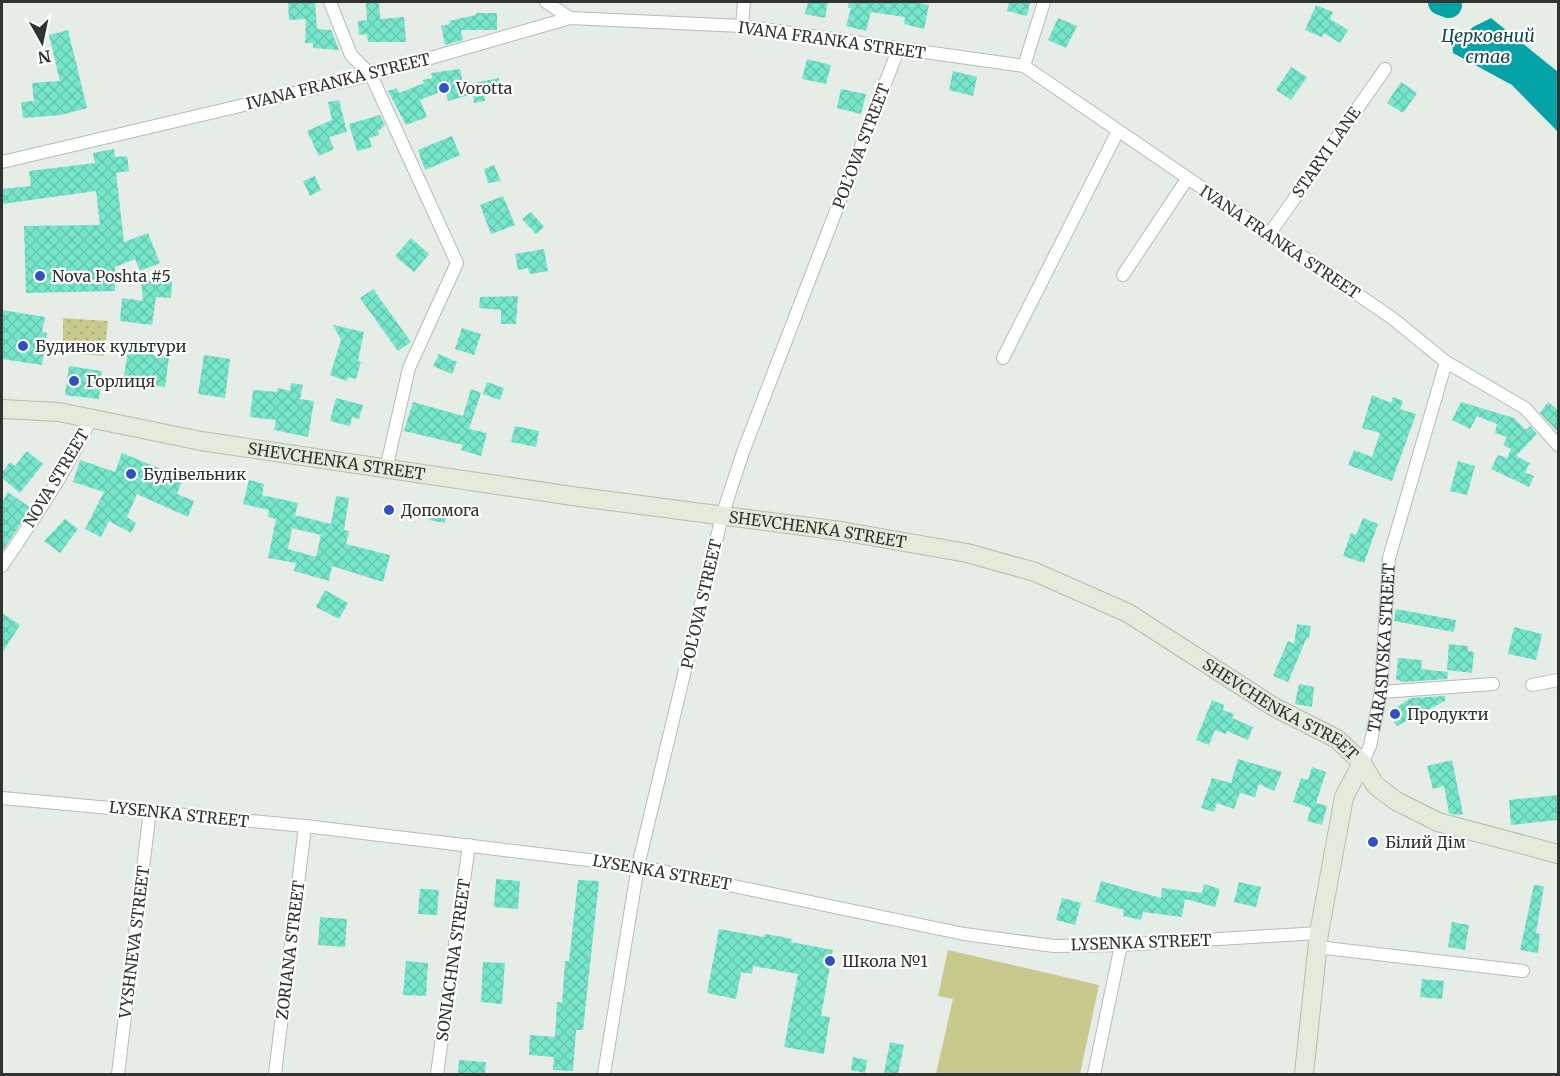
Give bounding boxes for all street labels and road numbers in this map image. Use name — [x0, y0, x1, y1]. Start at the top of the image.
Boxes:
street label: IVANA FRANKA STREET — [737, 17, 927, 63]
street label: IVANA FRANKA STREET — [244, 48, 432, 114]
street label: POL’OVA STREET — [828, 81, 894, 211]
street label: STARYI LANE — [1287, 102, 1365, 201]
street label: IVANA FRANKA STREET — [1196, 181, 1364, 303]
street label: NOVA STREET — [19, 425, 93, 531]
street label: SHEVCHENKA STREET — [246, 438, 427, 484]
street label: SHEVCHENKA STREET — [728, 507, 908, 552]
street label: POL’OVA STREET — [676, 537, 726, 671]
street label: TARASIVSKA STREET — [1363, 563, 1399, 734]
street label: SHEVCHENKA STREET — [1199, 654, 1363, 764]
street label: LYSENKA STREET — [108, 797, 250, 831]
street label: LYSENKA STREET — [591, 850, 733, 894]
street label: VYSHNEVA STREET — [115, 865, 153, 1020]
street label: SONIACHNA STREET — [432, 877, 474, 1043]
street label: ZORIANA STREET — [272, 879, 308, 1021]
street label: LYSENKA STREET — [1070, 930, 1212, 954]

